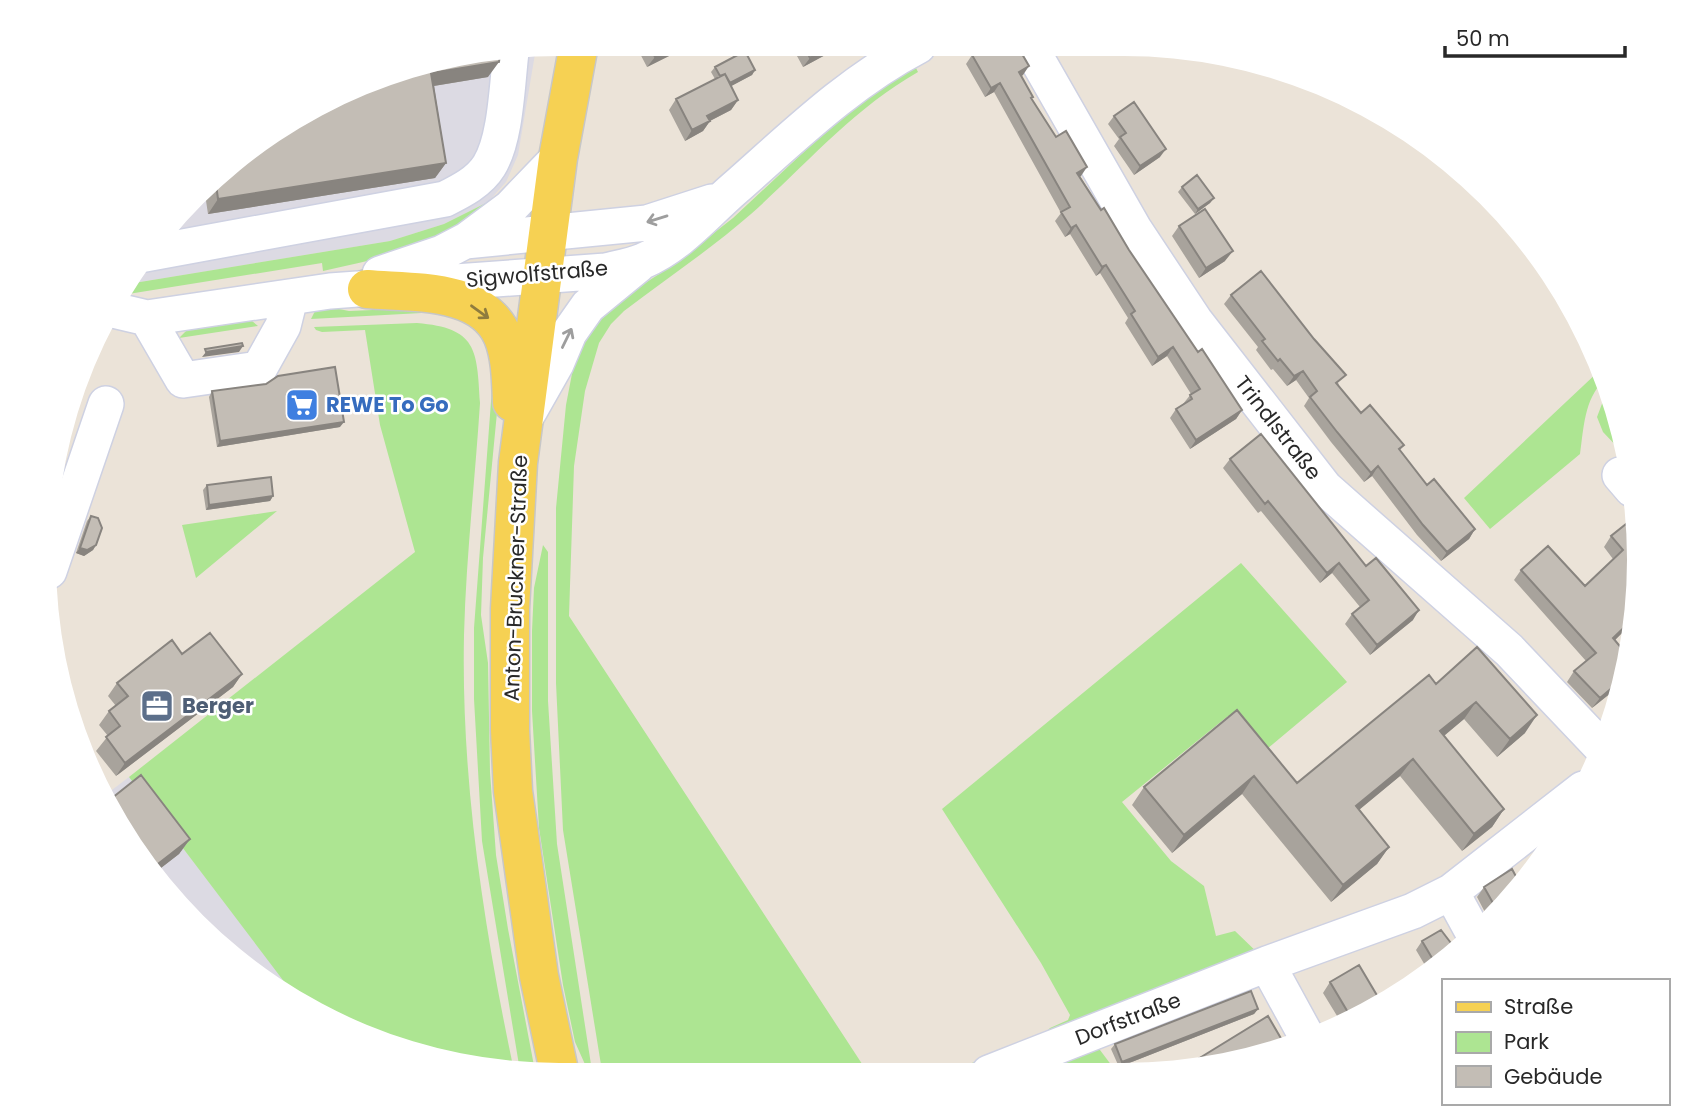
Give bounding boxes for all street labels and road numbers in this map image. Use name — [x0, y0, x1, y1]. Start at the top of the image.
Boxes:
street label: Sigwolfstraße — [465, 253, 609, 294]
street label: Trindlstraße — [1228, 369, 1328, 486]
street label: Anton-Bruckner-Straße — [497, 454, 534, 702]
street label: Dorfstraße — [1071, 985, 1185, 1052]

